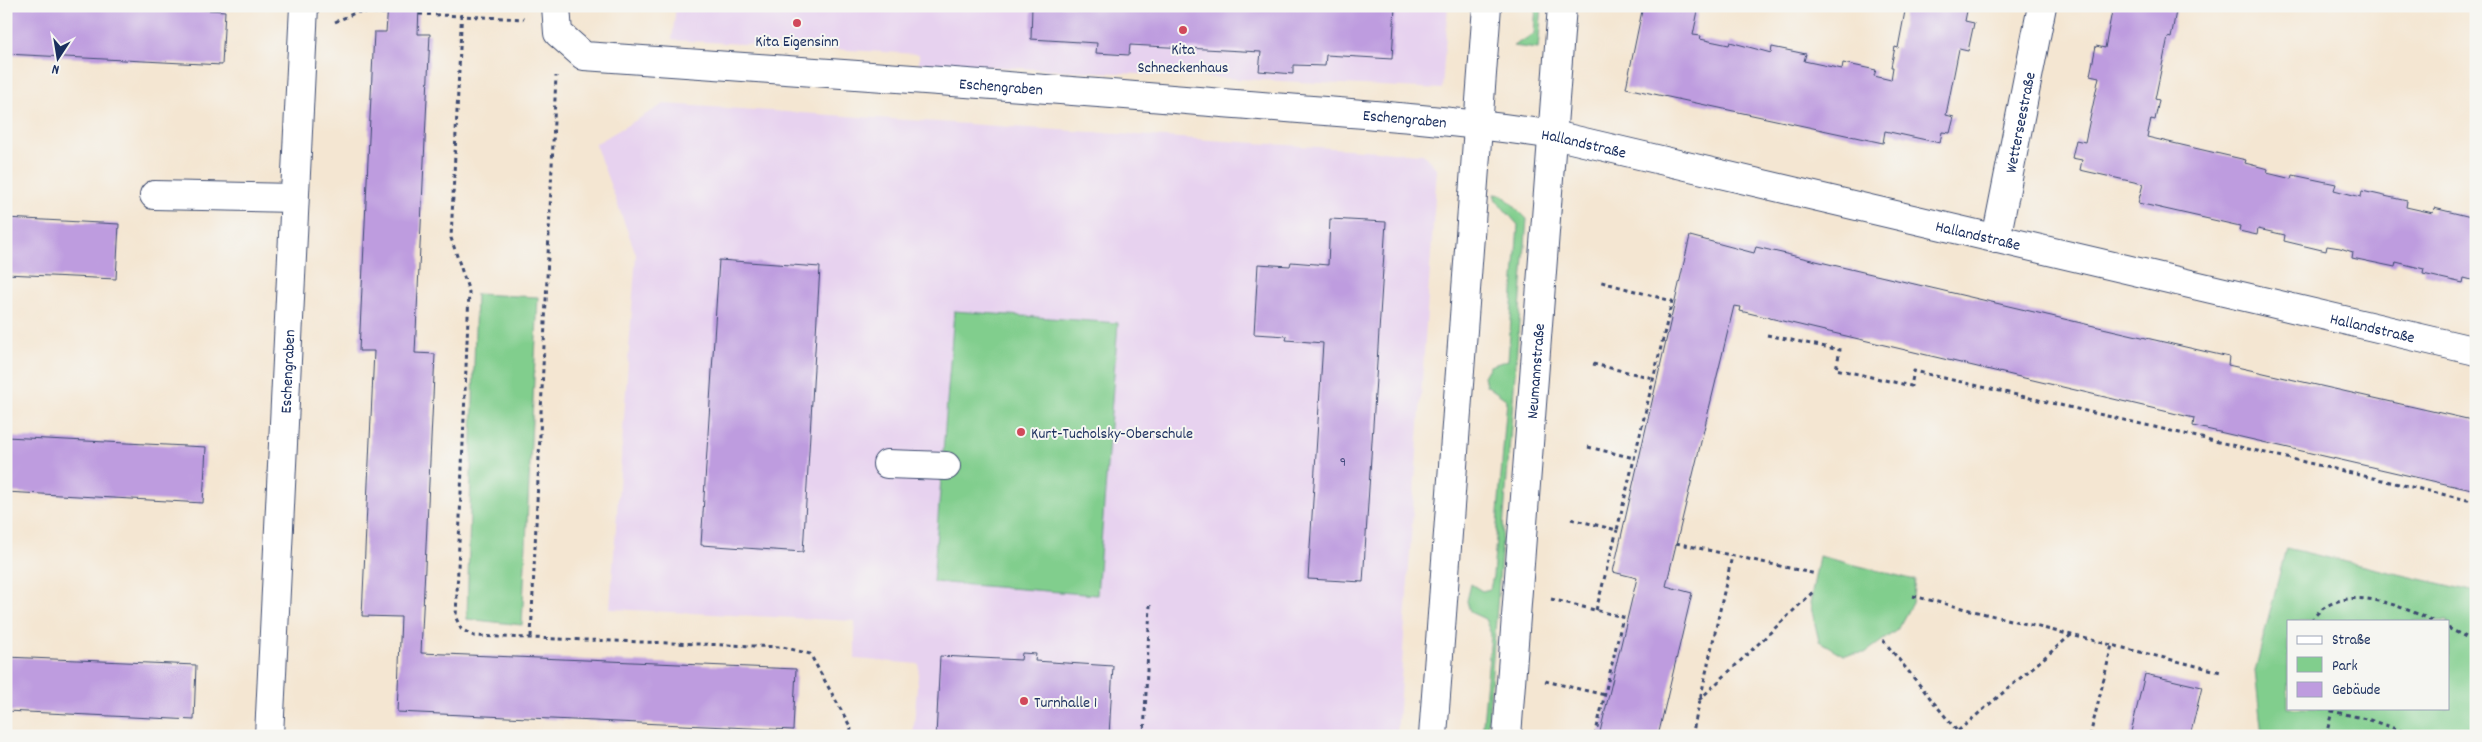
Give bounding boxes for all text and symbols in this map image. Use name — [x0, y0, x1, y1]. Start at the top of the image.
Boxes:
marker: Kita Eigensinn — [791, 17, 803, 29]
marker: Kita Schneckenhaus — [1177, 24, 1189, 36]
place label: Kita Eigensinn — [755, 31, 839, 54]
north arrow — [32, 32, 82, 82]
place label: Kita Schneckenhaus — [1137, 39, 1229, 80]
text: N — [50, 58, 61, 79]
street label: Wetterseestraße — [2000, 70, 2043, 175]
street label: Eschengraben — [958, 73, 1044, 103]
street label: Eschengraben — [1362, 105, 1448, 135]
street label: Hallandstraße — [1540, 124, 1628, 166]
street label: Hallandstraße — [1933, 216, 2023, 258]
street label: Hallandstraße — [2327, 308, 2417, 350]
street label: Neumannstraße — [1522, 323, 1552, 420]
street label: Eschengraben — [275, 329, 302, 414]
place label: Kurt-Tucholsky-Oberschule — [1031, 423, 1193, 446]
marker: Kurt-Tucholsky-Oberschule — [1015, 426, 1027, 438]
house number: 9 — [1340, 453, 1346, 473]
legend — [2287, 620, 2450, 710]
text: Straße — [2332, 630, 2371, 652]
text: Park — [2332, 656, 2358, 678]
text: Gebäude — [2332, 680, 2381, 702]
place label: Turnhalle 1 — [1034, 692, 1097, 715]
marker: Turnhalle 1 — [1018, 695, 1030, 707]

